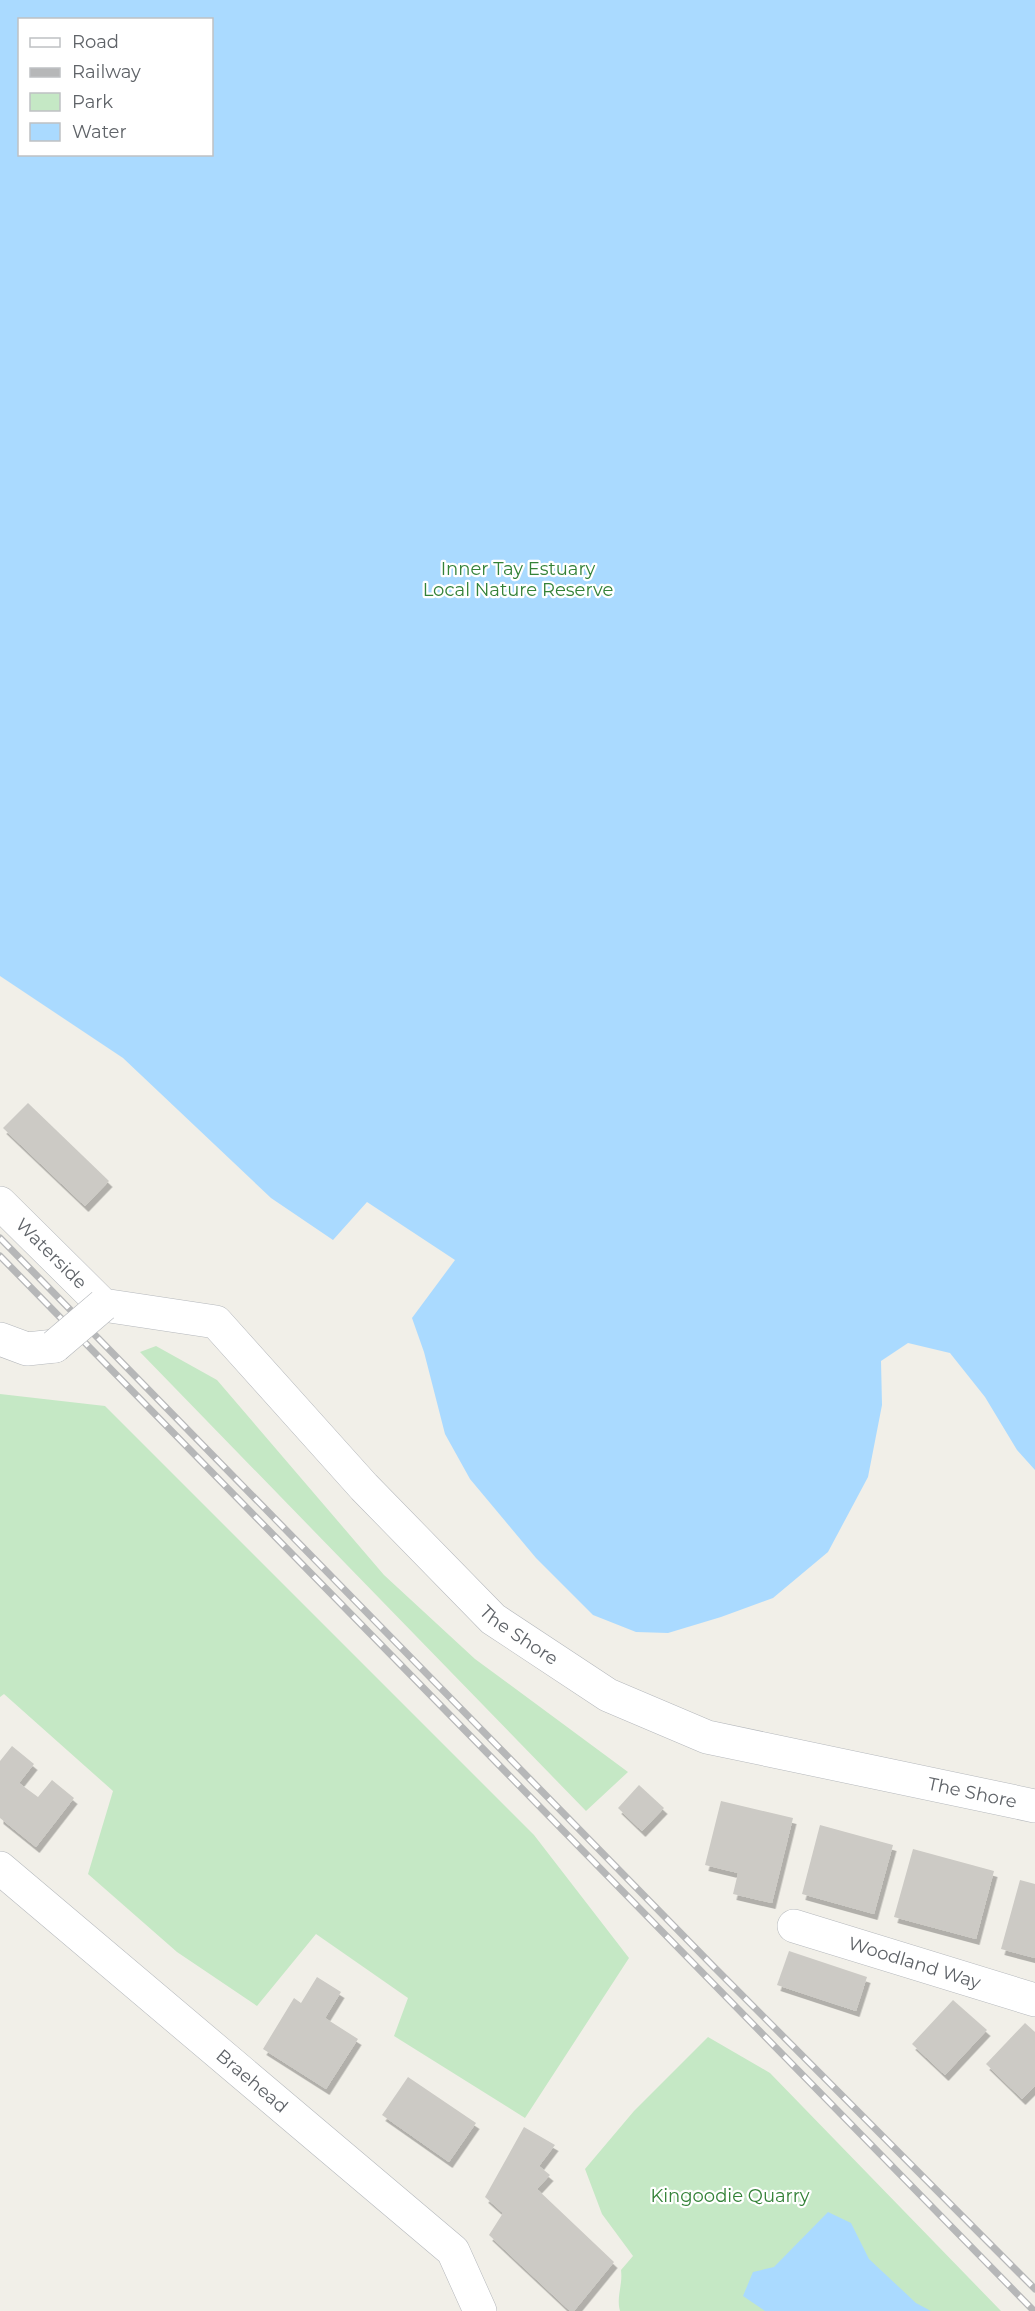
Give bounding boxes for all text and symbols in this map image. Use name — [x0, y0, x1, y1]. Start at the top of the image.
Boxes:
legend — [18, 18, 213, 156]
text: Road — [72, 31, 119, 53]
text: Railway — [72, 61, 141, 83]
text: Park — [72, 91, 113, 113]
text: Water — [72, 121, 127, 143]
park label: Inner Tay Estuary Local Nature Reserve — [423, 558, 613, 601]
street label: Waterside — [11, 1214, 91, 1294]
street label: The Shore — [475, 1601, 562, 1670]
street label: The Shore — [926, 1773, 1019, 1813]
street label: Woodland Way — [846, 1932, 984, 1994]
street label: Braehead — [212, 2045, 292, 2118]
park label: Kingoodie Quarry — [650, 2185, 810, 2207]

